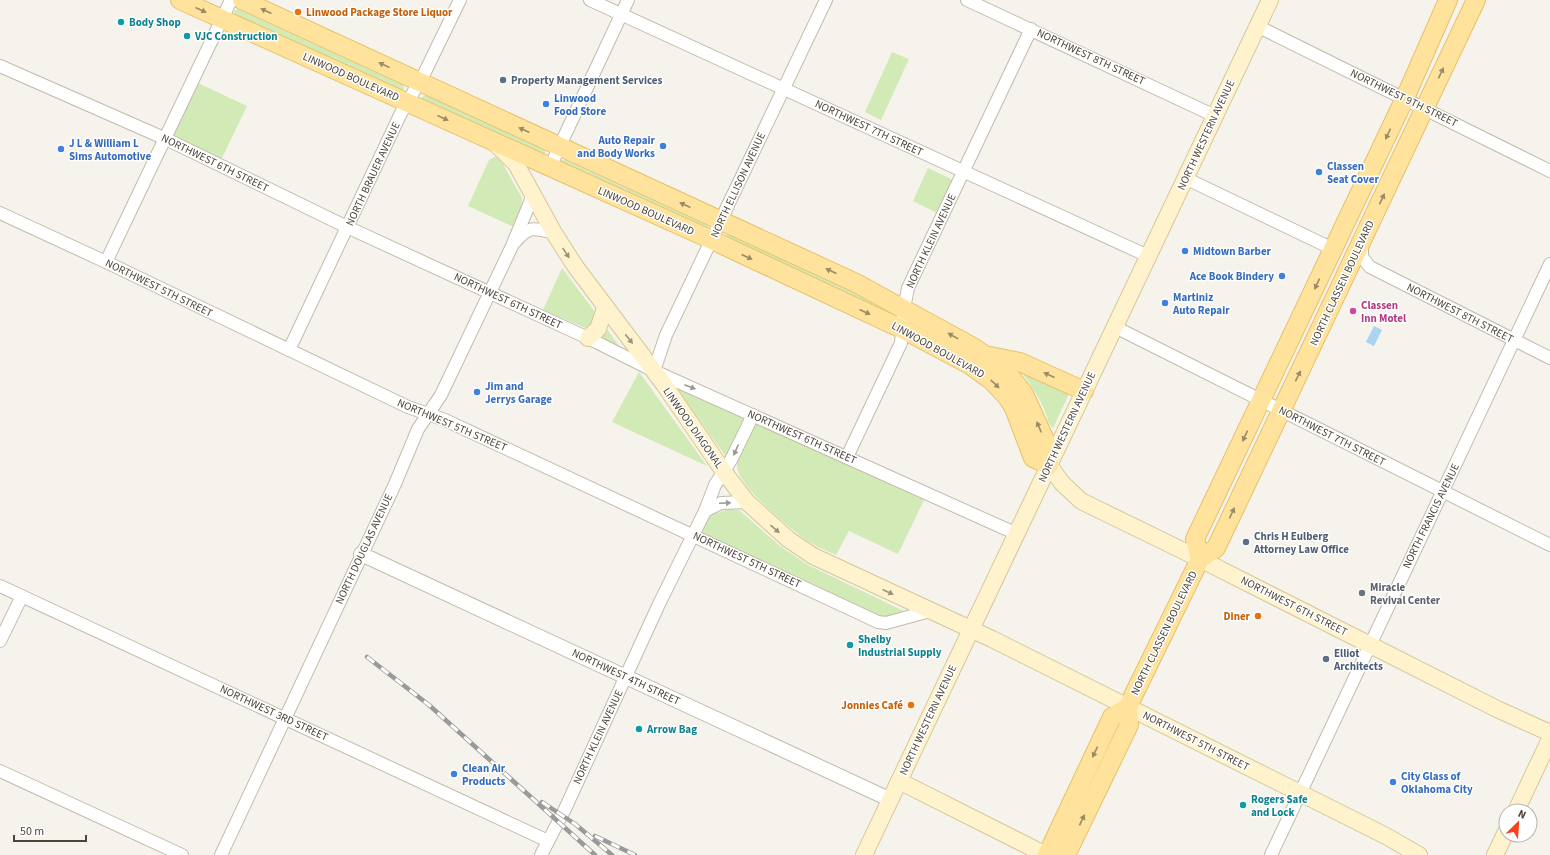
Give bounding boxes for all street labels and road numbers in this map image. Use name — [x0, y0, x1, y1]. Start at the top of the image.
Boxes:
street label: NORTHWEST 8TH STREET — [1034, 25, 1148, 89]
street label: LINWOOD BOULEVARD — [300, 49, 402, 105]
street label: NORTHWEST 9TH STREET — [1348, 65, 1460, 131]
street label: NORTH WESTERN AVENUE — [1174, 77, 1238, 193]
street label: NORTHWEST 7TH STREET — [812, 96, 926, 160]
street label: NORTH BRAUER AVENUE — [342, 119, 404, 228]
street label: NORTHWEST 6TH STREET — [159, 130, 271, 196]
street label: NORTH ELLISON AVENUE — [707, 130, 769, 240]
street label: LINWOOD BOULEVARD — [595, 183, 697, 239]
street label: NORTH KLEIN AVENUE — [902, 191, 960, 291]
street label: NORTH CLASSEN BOULEVARD — [1306, 218, 1378, 348]
street label: NORTHWEST 5TH STREET — [103, 255, 215, 321]
street label: NORTHWEST 6TH STREET — [451, 269, 565, 333]
street label: NORTHWEST 8TH STREET — [1404, 280, 1516, 346]
street label: LINWOOD BOULEVARD — [889, 318, 987, 382]
street label: NORTH WESTERN AVENUE — [1035, 369, 1099, 485]
street label: LINWOOD DIAGONAL — [659, 385, 727, 472]
street label: NORTHWEST 5TH STREET — [395, 395, 509, 455]
street label: NORTHWEST 7TH STREET — [1276, 403, 1388, 469]
street label: NORTHWEST 6TH STREET — [745, 406, 859, 468]
street label: NORTH FRANCIS AVENUE — [1399, 461, 1463, 571]
street label: NORTH DOUGLAS AVENUE — [332, 491, 396, 607]
street label: NORTHWEST 5TH STREET — [690, 528, 804, 592]
street label: NORTH CLASSEN BOULEVARD — [1127, 568, 1201, 698]
street label: NORTHWEST 6TH STREET — [1238, 573, 1350, 639]
street label: NORTHWEST 4TH STREET — [569, 645, 683, 709]
street label: NORTH WESTERN AVENUE — [896, 662, 960, 778]
street label: NORTHWEST 3RD STREET — [217, 681, 331, 745]
street label: NORTH KLEIN AVENUE — [569, 687, 627, 787]
street label: NORTHWEST 5TH STREET — [1140, 708, 1252, 774]

